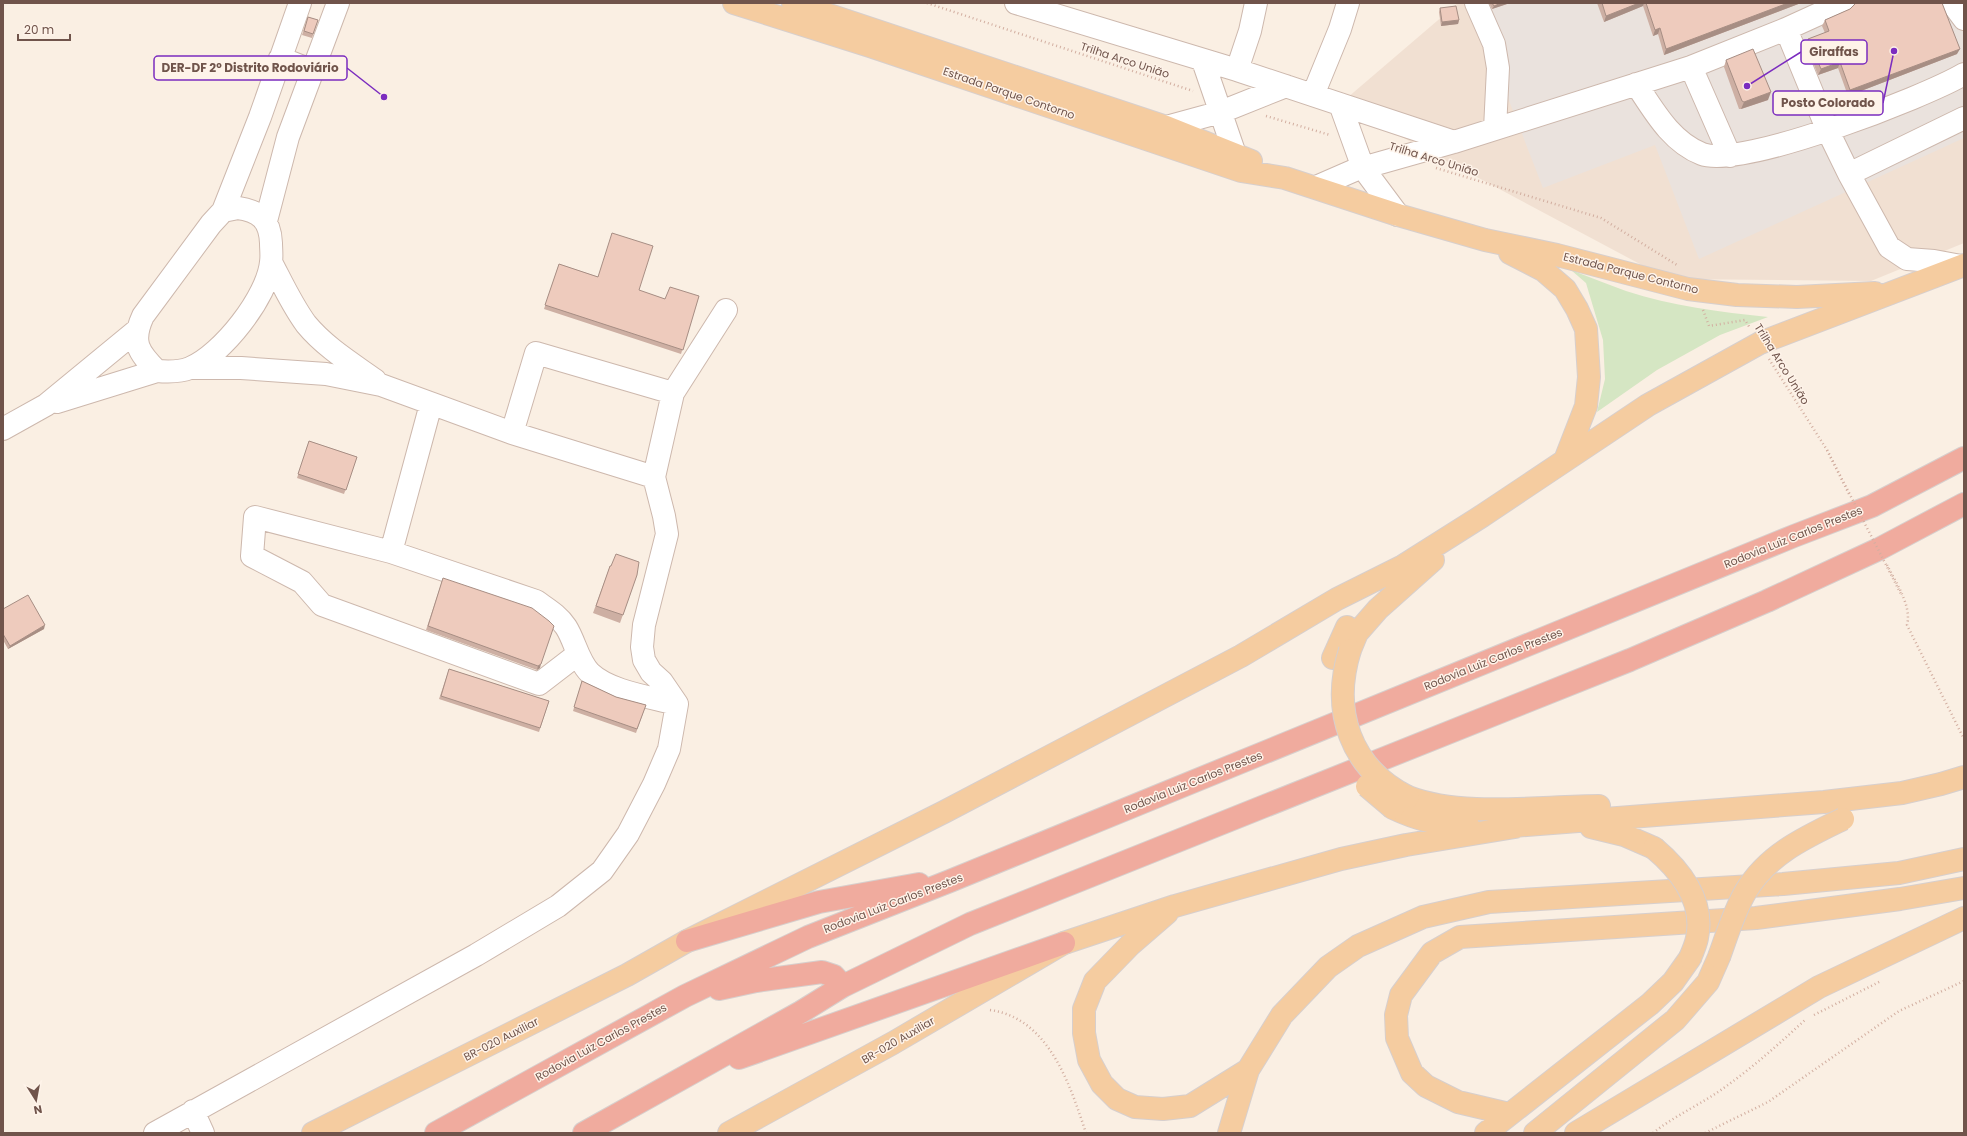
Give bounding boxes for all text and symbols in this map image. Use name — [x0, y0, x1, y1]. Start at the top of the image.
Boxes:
scale bar — [18, 16, 70, 42]
text: 20 m — [24, 21, 54, 38]
street label: Trilha Arco União — [1078, 38, 1172, 82]
callout: Giraffas — [1801, 40, 1867, 64]
text: Giraffas — [1809, 43, 1859, 60]
callout: DER-DF 2º Distrito Rodoviário — [154, 56, 347, 80]
text: DER-DF 2º Distrito Rodoviário — [161, 59, 339, 76]
street label: Estrada Parque Contorno — [941, 63, 1077, 123]
callout: Posto Colorado — [1773, 91, 1883, 115]
text: Posto Colorado — [1781, 94, 1875, 111]
street label: Trilha Arco União — [1387, 138, 1481, 180]
street label: Estrada Parque Contorno — [1562, 248, 1700, 298]
street label: Trilha Arco União — [1751, 320, 1813, 408]
street label: Rodovia Luiz Carlos Prestes — [1721, 502, 1865, 572]
street label: Rodovia Luiz Carlos Prestes — [1421, 624, 1565, 694]
street label: Rodovia Luiz Carlos Prestes — [1121, 747, 1265, 817]
street label: Rodovia Luiz Carlos Prestes — [821, 869, 965, 937]
street label: Rodovia Luiz Carlos Prestes — [532, 999, 670, 1085]
street label: BR-020 Auxiliar — [461, 1013, 541, 1065]
street label: BR-020 Auxiliar — [859, 1013, 937, 1067]
north arrow — [16, 1080, 56, 1120]
text: N — [32, 1101, 43, 1118]

